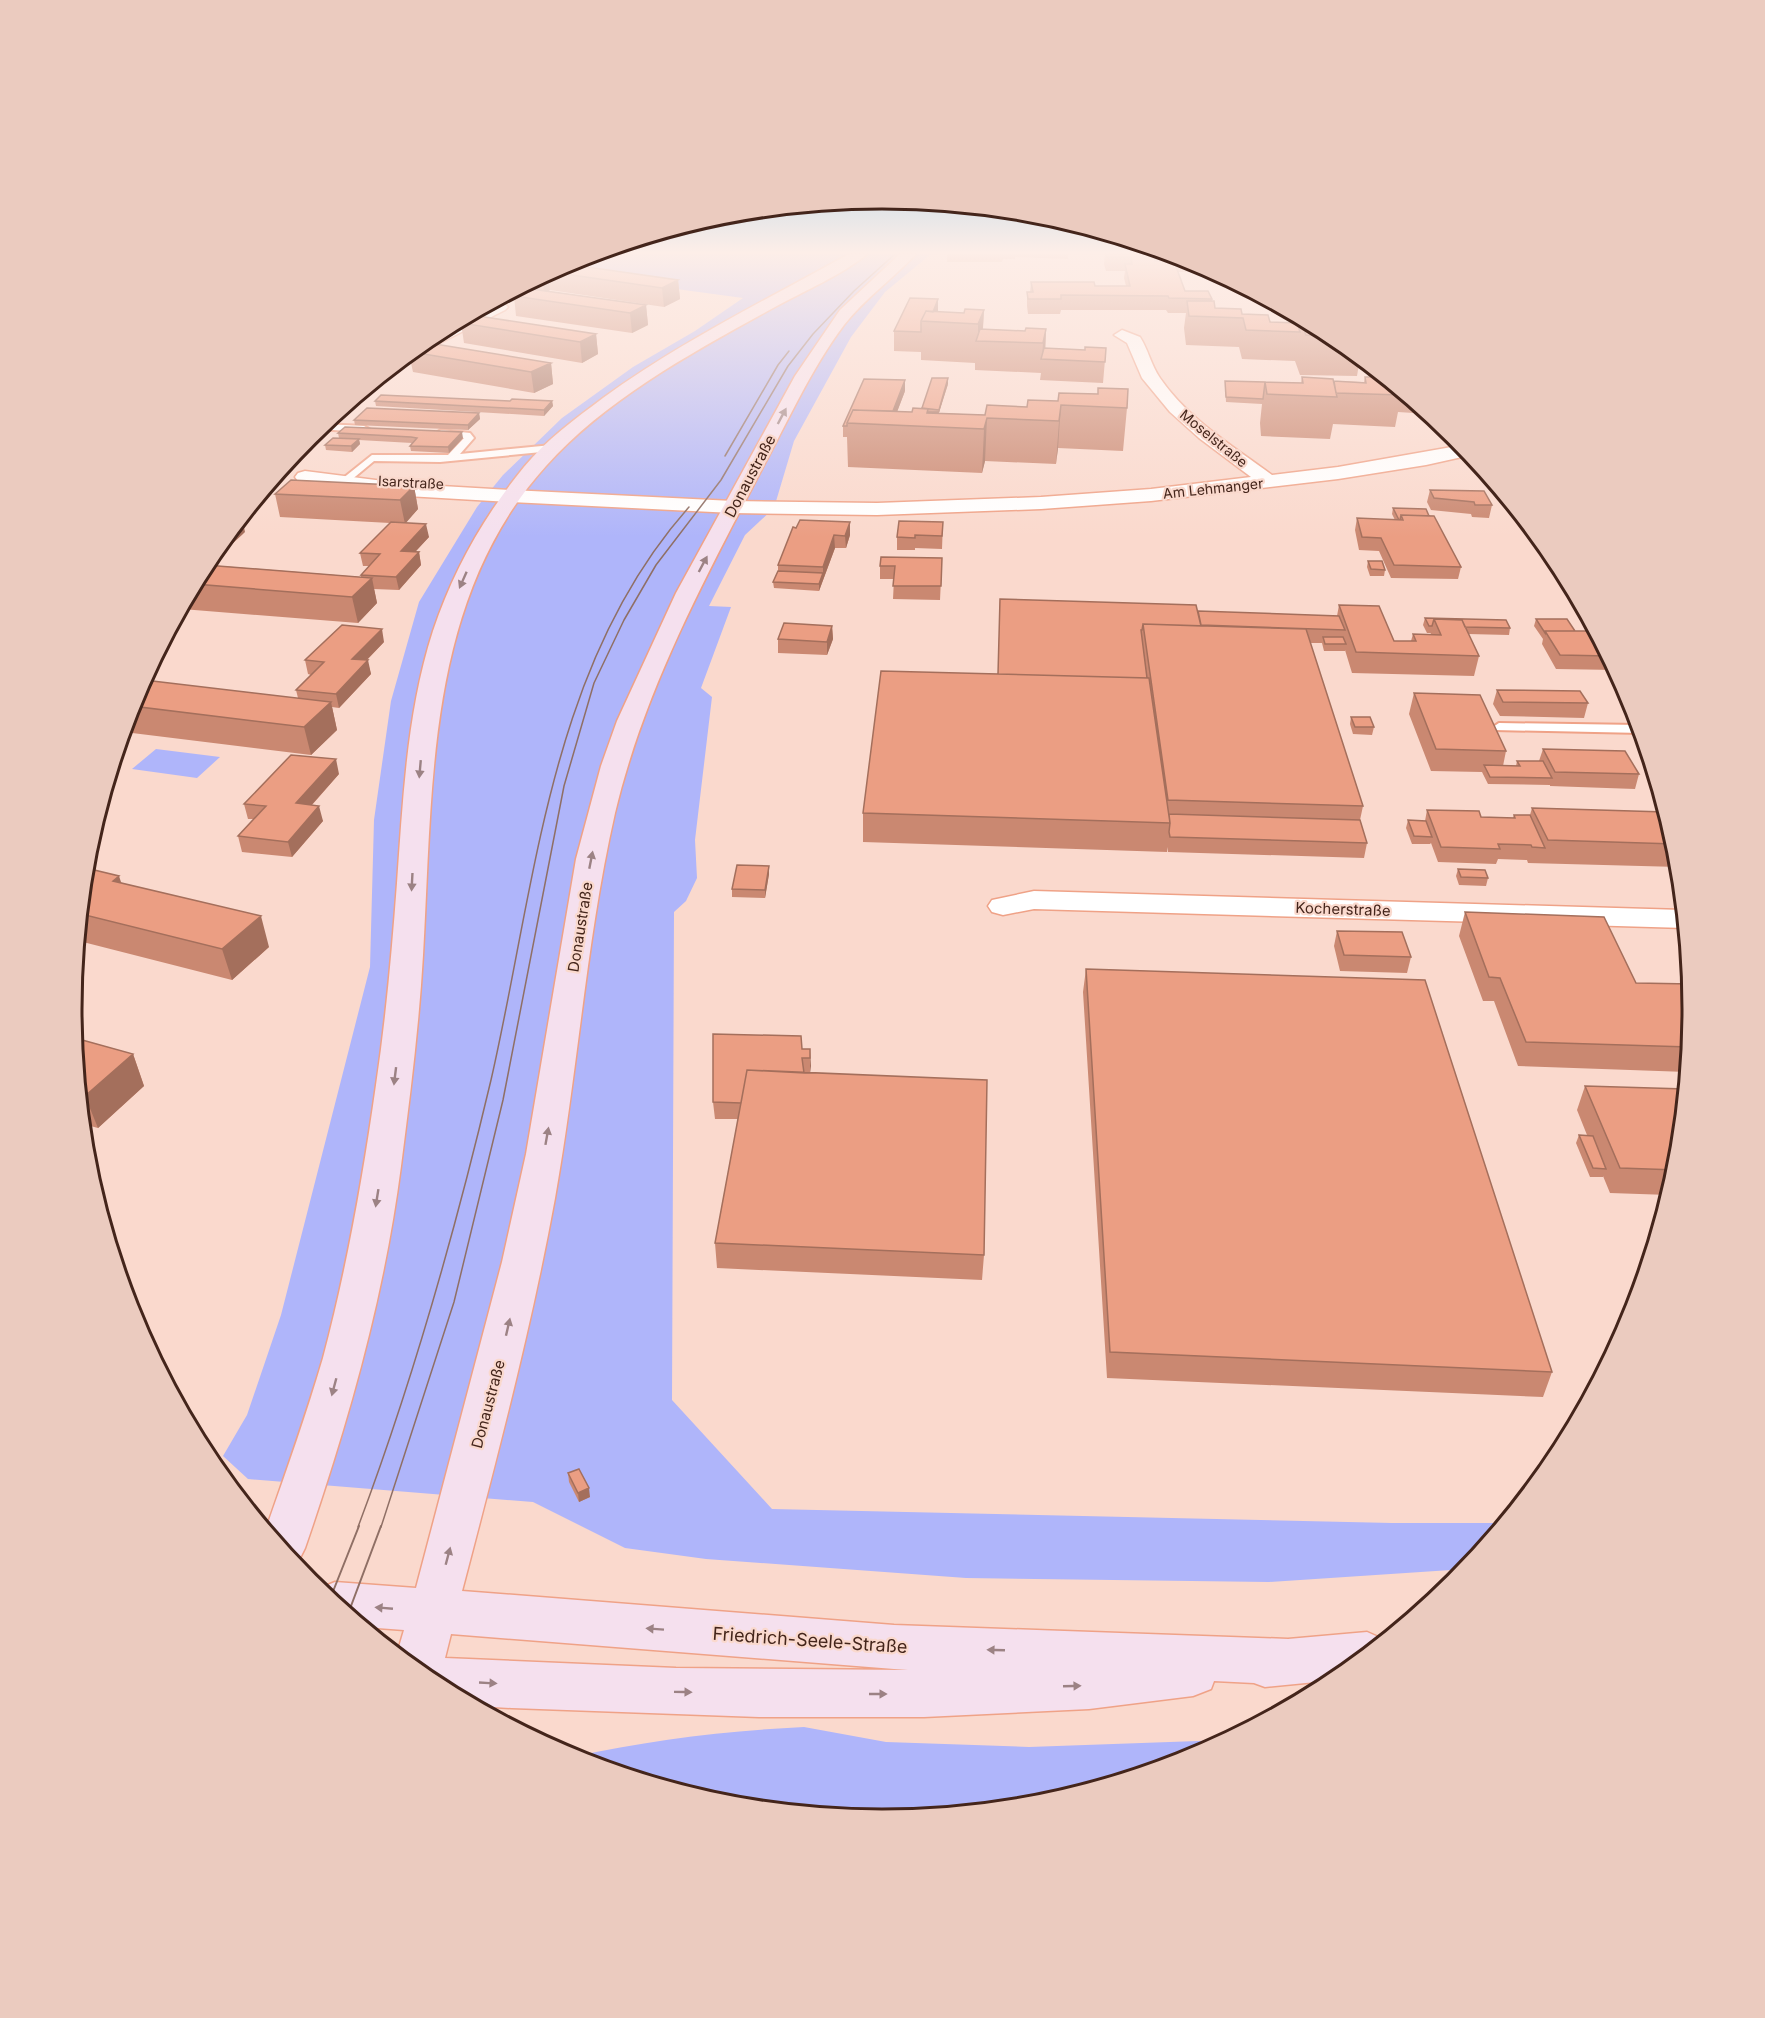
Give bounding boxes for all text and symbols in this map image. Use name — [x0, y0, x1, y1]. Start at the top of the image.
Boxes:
street label: Moselstraße — [1177, 406, 1251, 470]
one-way arrow — [777, 407, 787, 424]
street label: Donaustraße — [720, 431, 780, 521]
street label: Isarstraße — [378, 472, 444, 492]
street label: Am Lehmanger — [1162, 474, 1264, 502]
one-way arrow — [698, 555, 708, 572]
one-way arrow — [458, 572, 468, 590]
one-way arrow — [415, 760, 425, 779]
one-way arrow — [587, 850, 596, 869]
one-way arrow — [408, 872, 417, 891]
street label: Donaustraße — [564, 881, 596, 973]
street label: Kocherstraße — [1295, 898, 1391, 920]
one-way arrow — [390, 1066, 399, 1085]
one-way arrow — [543, 1126, 552, 1145]
one-way arrow — [373, 1188, 382, 1207]
one-way arrow — [504, 1317, 513, 1336]
street label: Donaustraße — [467, 1358, 509, 1450]
one-way arrow — [329, 1379, 338, 1397]
one-way arrow — [443, 1547, 453, 1565]
one-way arrow — [375, 1603, 394, 1613]
street label: Friedrich-Seele-Straße — [712, 1623, 908, 1657]
one-way arrow — [646, 1624, 665, 1634]
one-way arrow — [987, 1646, 1006, 1655]
one-way arrow — [478, 1679, 497, 1688]
one-way arrow — [1063, 1682, 1082, 1691]
one-way arrow — [673, 1687, 692, 1697]
one-way arrow — [868, 1689, 887, 1698]

